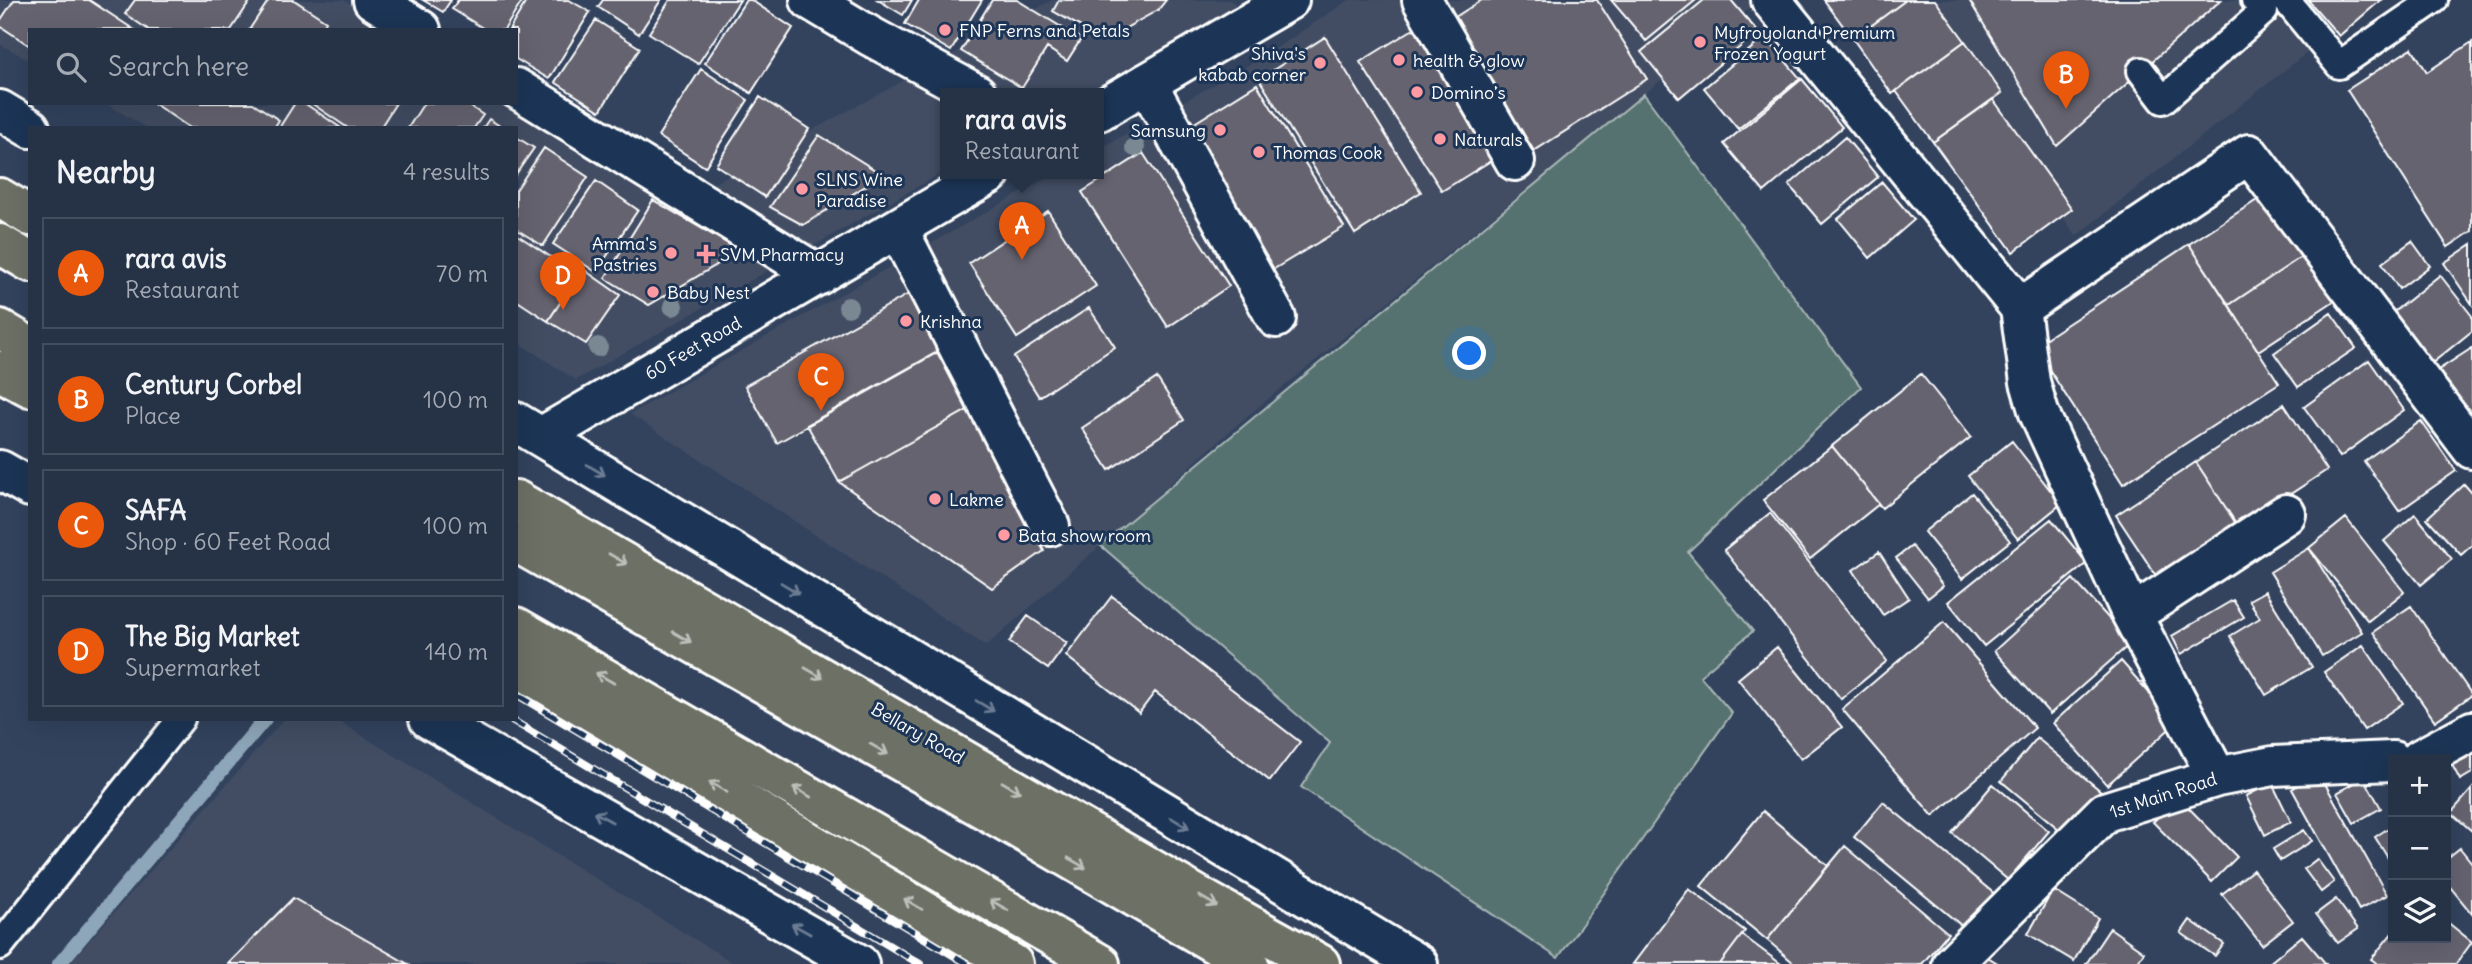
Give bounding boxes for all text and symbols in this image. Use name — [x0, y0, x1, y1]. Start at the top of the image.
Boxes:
place label: FNP Ferns and Petals — [959, 19, 1130, 42]
place label: Myfroyoland Premium Frozen Yogurt — [1714, 21, 1895, 65]
marker: FNP Ferns and Petals — [937, 22, 953, 38]
search box — [28, 28, 518, 105]
marker: Myfroyoland Premium Frozen Yogurt — [1692, 34, 1708, 50]
place label: Shiva's kabab corner — [1198, 42, 1307, 86]
icon: search — [52, 48, 90, 86]
place label: health & glow — [1413, 49, 1525, 72]
text: Search here — [108, 50, 249, 83]
pin: B — [2043, 51, 2089, 109]
marker: health & glow — [1391, 52, 1407, 68]
marker: Shiva's kabab corner — [1312, 55, 1328, 71]
place label: Domino's — [1431, 81, 1506, 104]
marker: Domino's — [1409, 84, 1425, 100]
popup — [940, 88, 1104, 179]
text: rara avis — [965, 103, 1066, 136]
place label: Samsung — [1131, 119, 1206, 142]
marker: Samsung — [1212, 122, 1228, 138]
place label: Naturals — [1454, 128, 1523, 151]
marker: Naturals — [1432, 131, 1448, 147]
text: Restaurant — [965, 136, 1079, 165]
place label: Thomas Cook — [1273, 141, 1383, 164]
marker: Thomas Cook — [1251, 144, 1267, 160]
text: Nearby — [56, 153, 156, 191]
text: 4 results — [403, 157, 490, 186]
place label: SLNS Wine Paradise — [816, 168, 903, 212]
marker: SLNS Wine Paradise — [794, 181, 810, 197]
pin: A — [999, 202, 1045, 260]
place label: Amma's Pastries — [592, 232, 657, 276]
text: rara avis — [125, 242, 227, 275]
place label: SVM Pharmacy — [720, 243, 844, 266]
marker: Amma's Pastries — [663, 245, 679, 261]
marker: SVM Pharmacy — [698, 246, 714, 262]
pin: D — [540, 252, 586, 310]
text: A — [74, 259, 88, 288]
text: 70 m — [436, 259, 488, 288]
text: Restaurant — [125, 275, 239, 304]
place label: Baby Nest — [667, 281, 750, 304]
marker: Baby Nest — [645, 284, 661, 300]
place label: Krishna — [920, 310, 982, 333]
street label: 60 Feet Road — [641, 311, 746, 385]
marker: Krishna — [898, 313, 914, 329]
your location — [1452, 336, 1486, 370]
pin: C — [798, 353, 844, 411]
text: Century Corbel — [125, 368, 302, 401]
text: B — [73, 385, 89, 414]
text: 100 m — [423, 385, 488, 414]
text: Place — [125, 401, 181, 430]
one-way arrow — [585, 464, 605, 478]
place label: Lakme — [949, 488, 1004, 511]
marker: Lakme — [927, 491, 943, 507]
text: SAFA — [125, 494, 186, 527]
text: C — [73, 511, 89, 540]
text: 100 m — [423, 511, 488, 540]
place label: Bata show room — [1018, 524, 1151, 547]
text: Shop · 60 Feet Road — [125, 527, 331, 556]
marker: Bata show room — [996, 527, 1012, 543]
one-way arrow — [607, 552, 627, 566]
one-way arrow — [780, 581, 800, 595]
text: The Big Market — [125, 620, 300, 653]
one-way arrow — [672, 630, 692, 644]
text: D — [73, 637, 89, 666]
text: 140 m — [425, 637, 488, 666]
text: Supermarket — [125, 653, 261, 682]
one-way arrow — [804, 666, 824, 680]
one-way arrow — [595, 671, 615, 685]
street label: Bellary Road — [867, 697, 969, 769]
one-way arrow — [975, 699, 995, 713]
one-way arrow — [869, 742, 889, 756]
map controls — [2388, 754, 2451, 943]
button: + — [2388, 754, 2451, 817]
street label: 1st Main Road — [2106, 767, 2220, 823]
one-way arrow — [708, 780, 728, 794]
one-way arrow — [1001, 780, 1021, 794]
one-way arrow — [792, 784, 812, 798]
one-way arrow — [593, 810, 613, 824]
one-way arrow — [1170, 816, 1190, 830]
button: − — [2388, 817, 2451, 880]
one-way arrow — [1066, 856, 1086, 870]
button: layers — [2388, 880, 2451, 943]
one-way arrow — [1197, 895, 1218, 908]
one-way arrow — [903, 897, 923, 911]
one-way arrow — [989, 898, 1010, 911]
one-way arrow — [791, 922, 811, 936]

